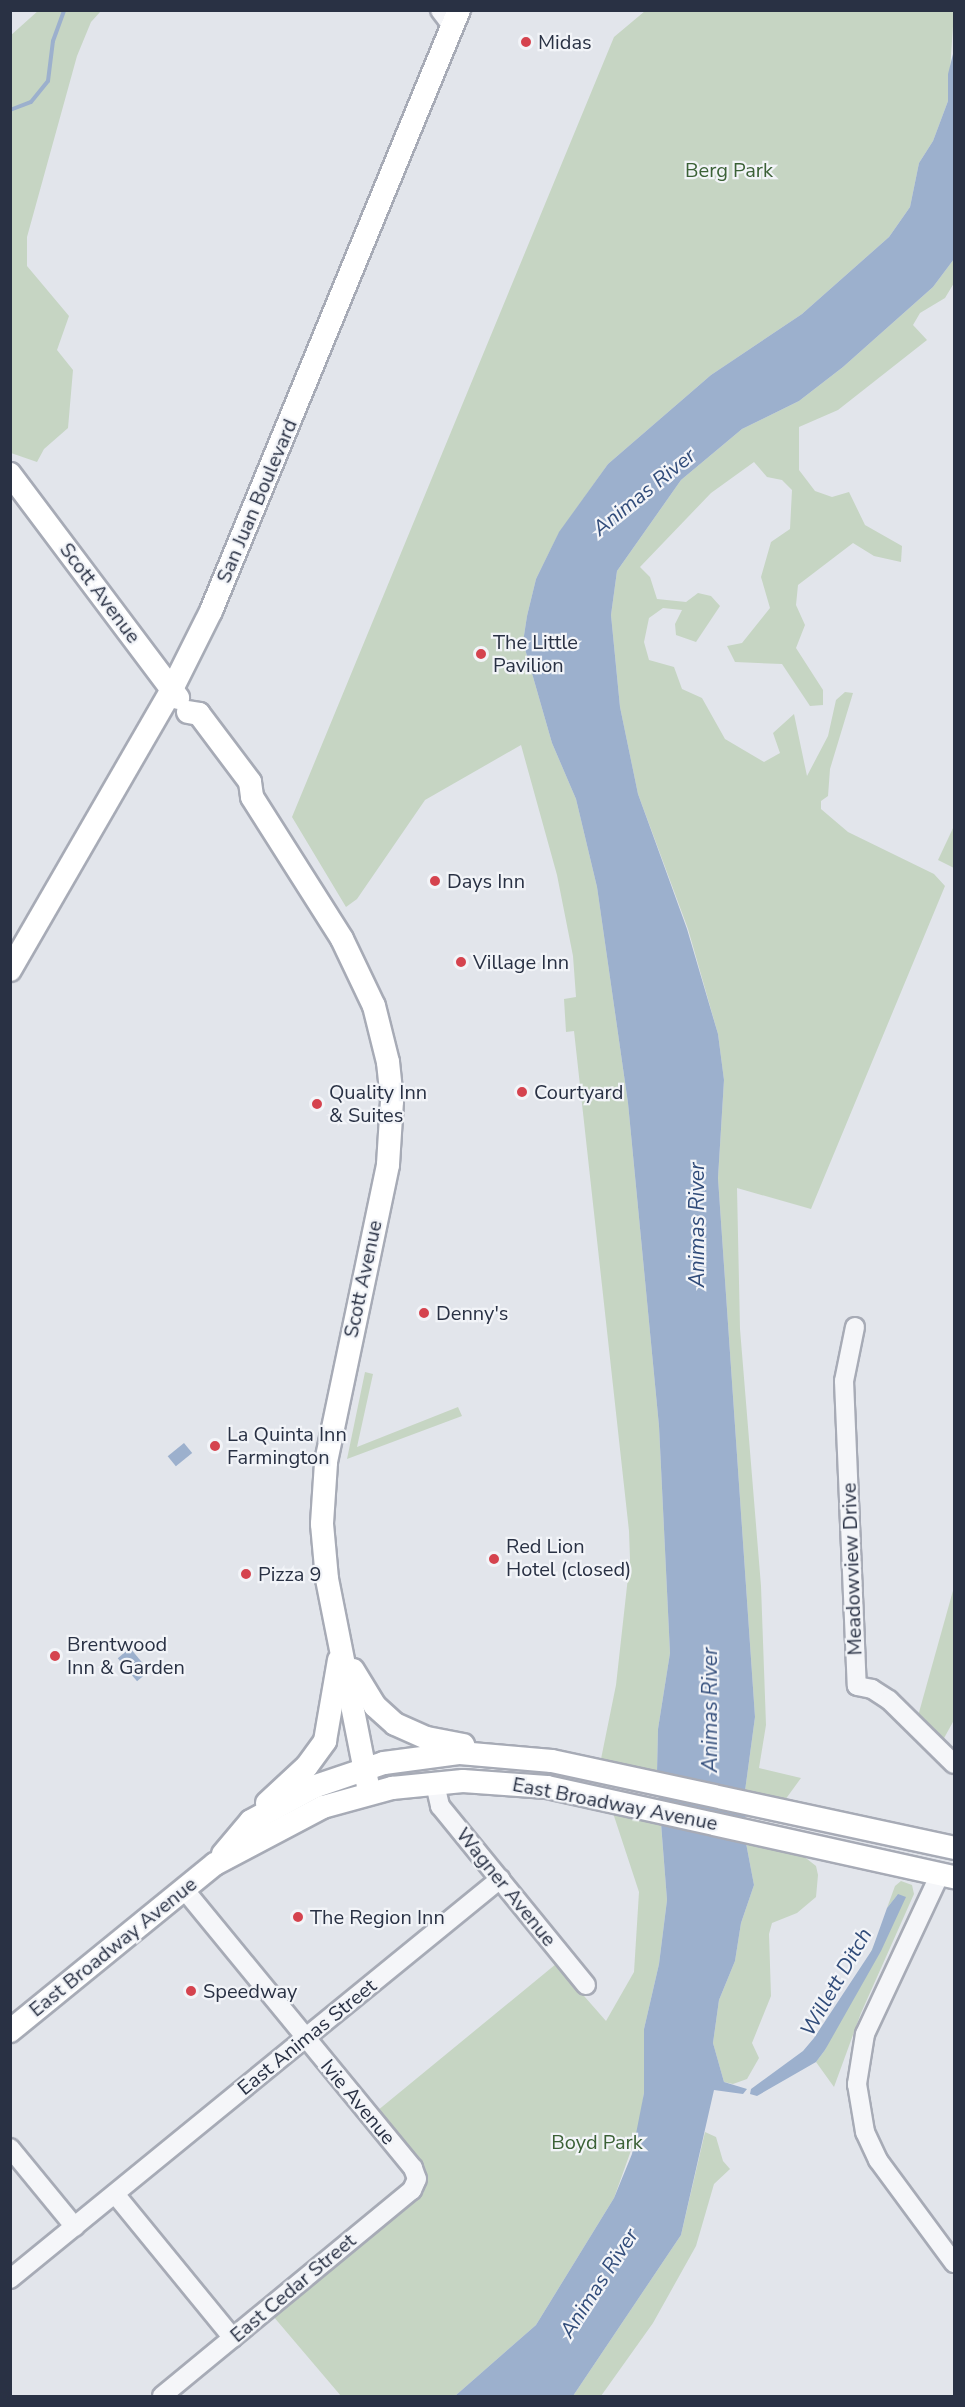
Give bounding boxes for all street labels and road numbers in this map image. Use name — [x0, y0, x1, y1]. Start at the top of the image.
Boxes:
street label: San Juan Boulevard — [212, 415, 302, 587]
street label: Scott Avenue — [55, 538, 145, 648]
street label: Scott Avenue — [339, 1218, 387, 1340]
street label: Meadowview Drive — [837, 1482, 867, 1656]
street label: East Broadway Avenue — [510, 1772, 720, 1836]
street label: Wagner Avenue — [451, 1823, 561, 1951]
street label: East Broadway Avenue — [25, 1872, 201, 2022]
street label: East Animas Street — [233, 1974, 381, 2100]
street label: Ivie Avenue — [315, 2054, 401, 2150]
street label: East Cedar Street — [225, 2229, 361, 2347]

